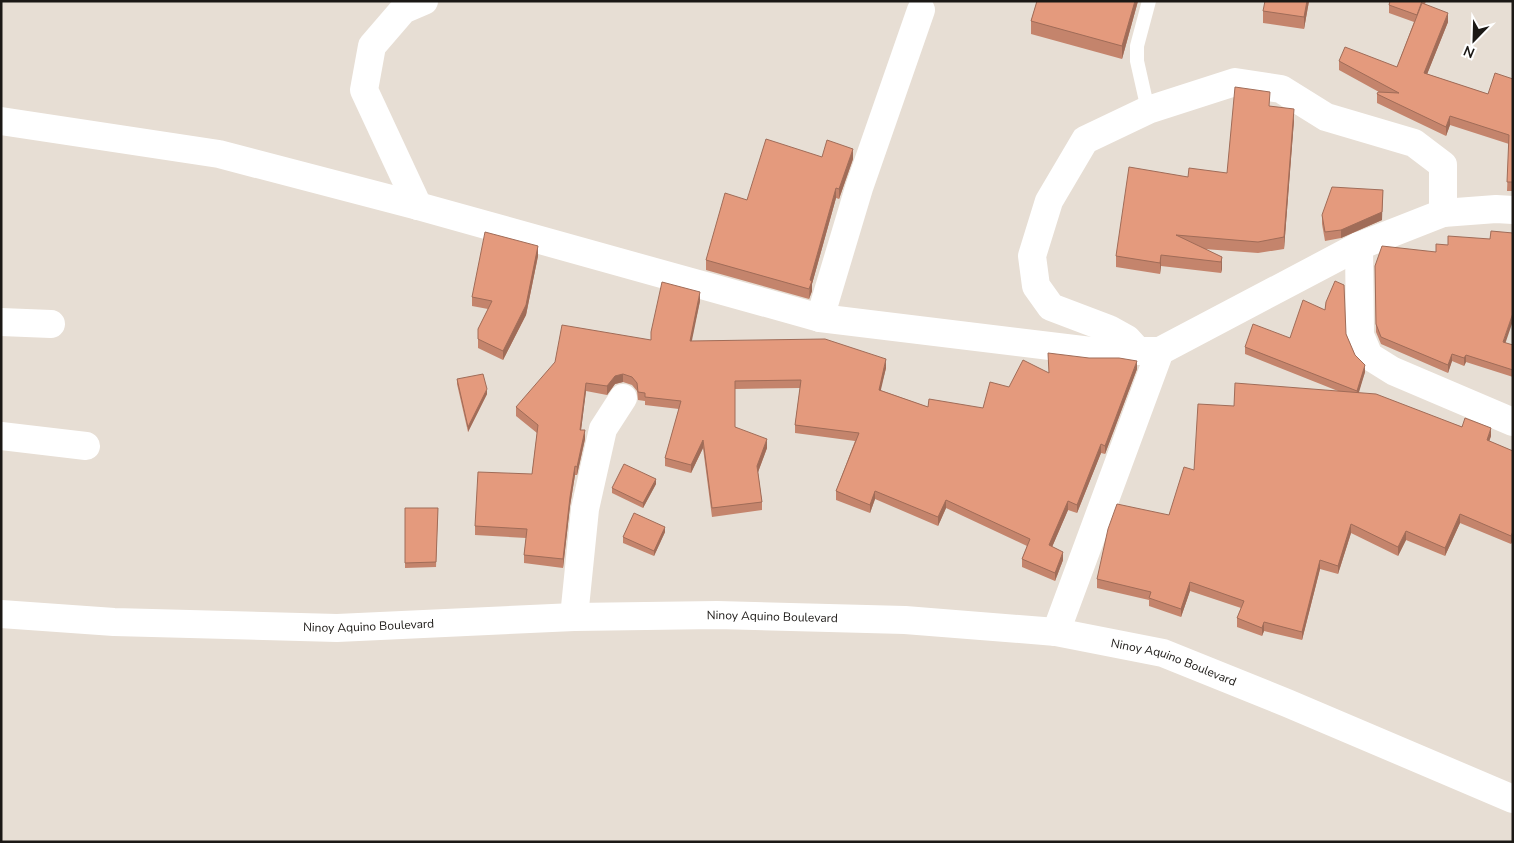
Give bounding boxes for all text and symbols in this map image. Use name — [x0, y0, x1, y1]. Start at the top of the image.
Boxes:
north arrow — [1449, 15, 1499, 65]
text: N — [1461, 41, 1478, 62]
street label: Ninoy Aquino Boulevard — [707, 607, 838, 626]
street label: Ninoy Aquino Boulevard — [303, 615, 435, 636]
street label: Ninoy Aquino Boulevard — [1110, 635, 1239, 690]

